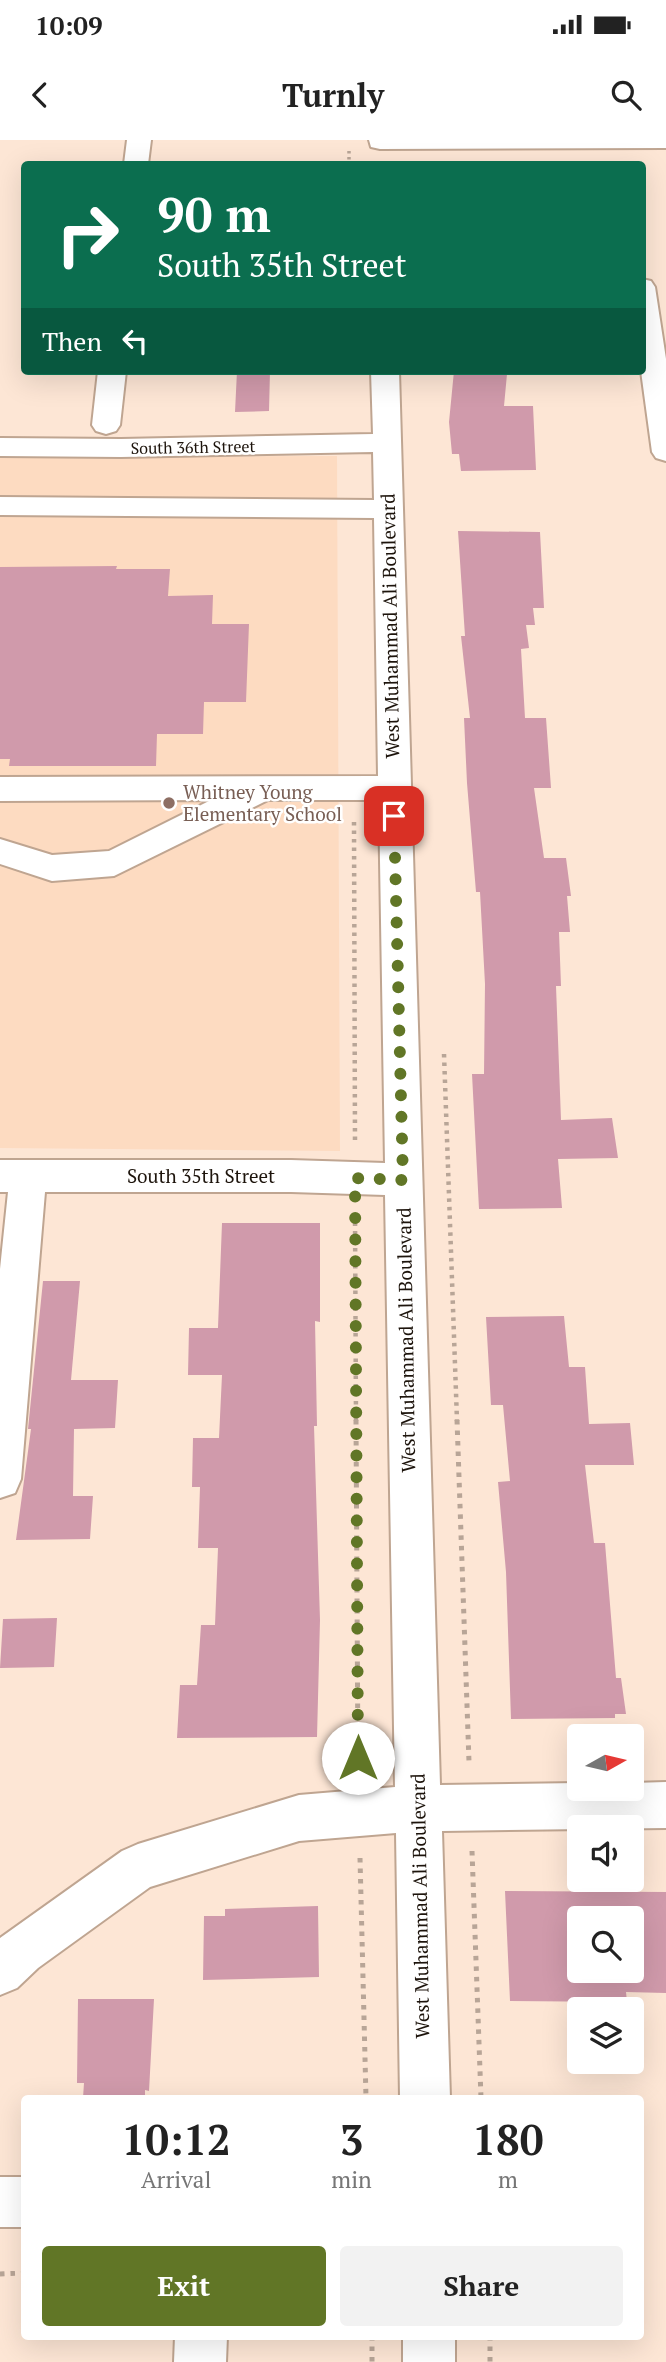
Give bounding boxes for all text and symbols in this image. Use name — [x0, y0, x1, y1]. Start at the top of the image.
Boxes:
text: 10:09 — [35, 8, 103, 42]
text: Turnly — [282, 74, 384, 116]
icon: back — [21, 76, 59, 114]
icon: search — [607, 76, 645, 114]
text: 90 m — [157, 181, 271, 246]
icon: right — [42, 189, 133, 280]
text: South 35th Street — [157, 244, 407, 286]
icon: left — [116, 322, 154, 360]
text: Then — [42, 324, 102, 358]
street label: South 36th Street — [130, 435, 256, 459]
street label: West Muhammad Ali Boulevard — [375, 493, 404, 759]
place label: Whitney Young Elementary School — [183, 779, 342, 826]
pin — [364, 786, 424, 846]
marker: Whitney Young Elementary School — [161, 795, 177, 811]
icon: arrive — [375, 797, 413, 835]
street label: South 35th Street — [127, 1163, 275, 1188]
street label: West Muhammad Ali Boulevard — [391, 1207, 420, 1473]
position arrow — [321, 1721, 395, 1795]
north arrow — [567, 1724, 644, 1801]
map controls — [567, 1724, 644, 2074]
street label: West Muhammad Ali Boulevard — [405, 1773, 434, 2039]
button: sound — [567, 1815, 644, 1892]
button: search — [567, 1906, 644, 1983]
button: layers — [567, 1997, 644, 2074]
text: 10:12 — [122, 2111, 231, 2167]
text: 3 — [340, 2111, 363, 2167]
text: 180 — [472, 2111, 543, 2167]
text: Arrival — [141, 2164, 211, 2195]
text: min — [331, 2164, 372, 2195]
text: m — [498, 2164, 518, 2195]
button: Exit — [42, 2246, 326, 2326]
button: Share — [340, 2246, 623, 2326]

